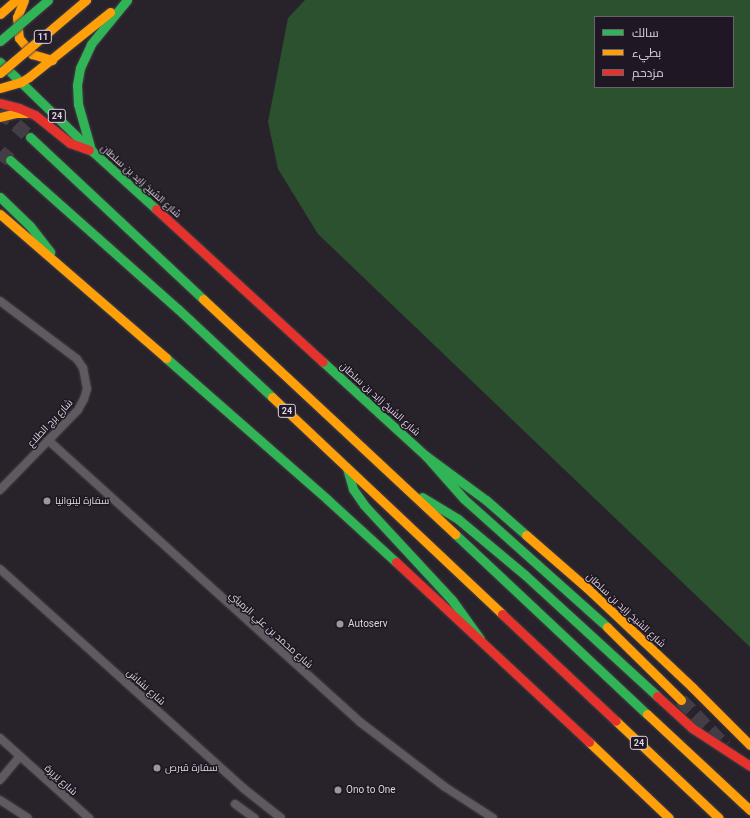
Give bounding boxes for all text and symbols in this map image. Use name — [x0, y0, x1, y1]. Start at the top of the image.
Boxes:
legend — [594, 16, 734, 88]
text: سالك — [632, 26, 659, 40]
road number: 11 — [33, 30, 53, 44]
text: بطيء — [632, 46, 661, 60]
text: مزدحم — [632, 66, 664, 80]
road number: 24 — [47, 109, 67, 123]
street label: شارع الشيخ زايد بن سلطان — [98, 142, 184, 220]
street label: شارع الشيخ زايد بن سلطان — [337, 360, 423, 438]
street label: شارع برج الطلاع — [25, 397, 75, 449]
road number: 24 — [277, 404, 297, 418]
place label: سفارة ليتوانيا — [55, 495, 109, 507]
marker: سفارة ليتوانيا — [42, 496, 52, 506]
street label: شارع الشيخ زايد بن سلطان — [584, 570, 668, 650]
street label: شارع محمد بن علي الرميثي — [227, 589, 315, 671]
place label: Autoserv — [348, 618, 388, 630]
marker: Autoserv — [335, 619, 345, 629]
street label: شارع نشاش — [124, 666, 168, 708]
road number: 24 — [629, 736, 649, 750]
street label: شارع يَريِرة — [42, 762, 80, 798]
place label: سفارة قبرص — [165, 762, 217, 774]
marker: سفارة قبرص — [152, 763, 162, 773]
place label: Ono to One — [346, 784, 396, 796]
marker: Ono to One — [333, 785, 343, 795]

